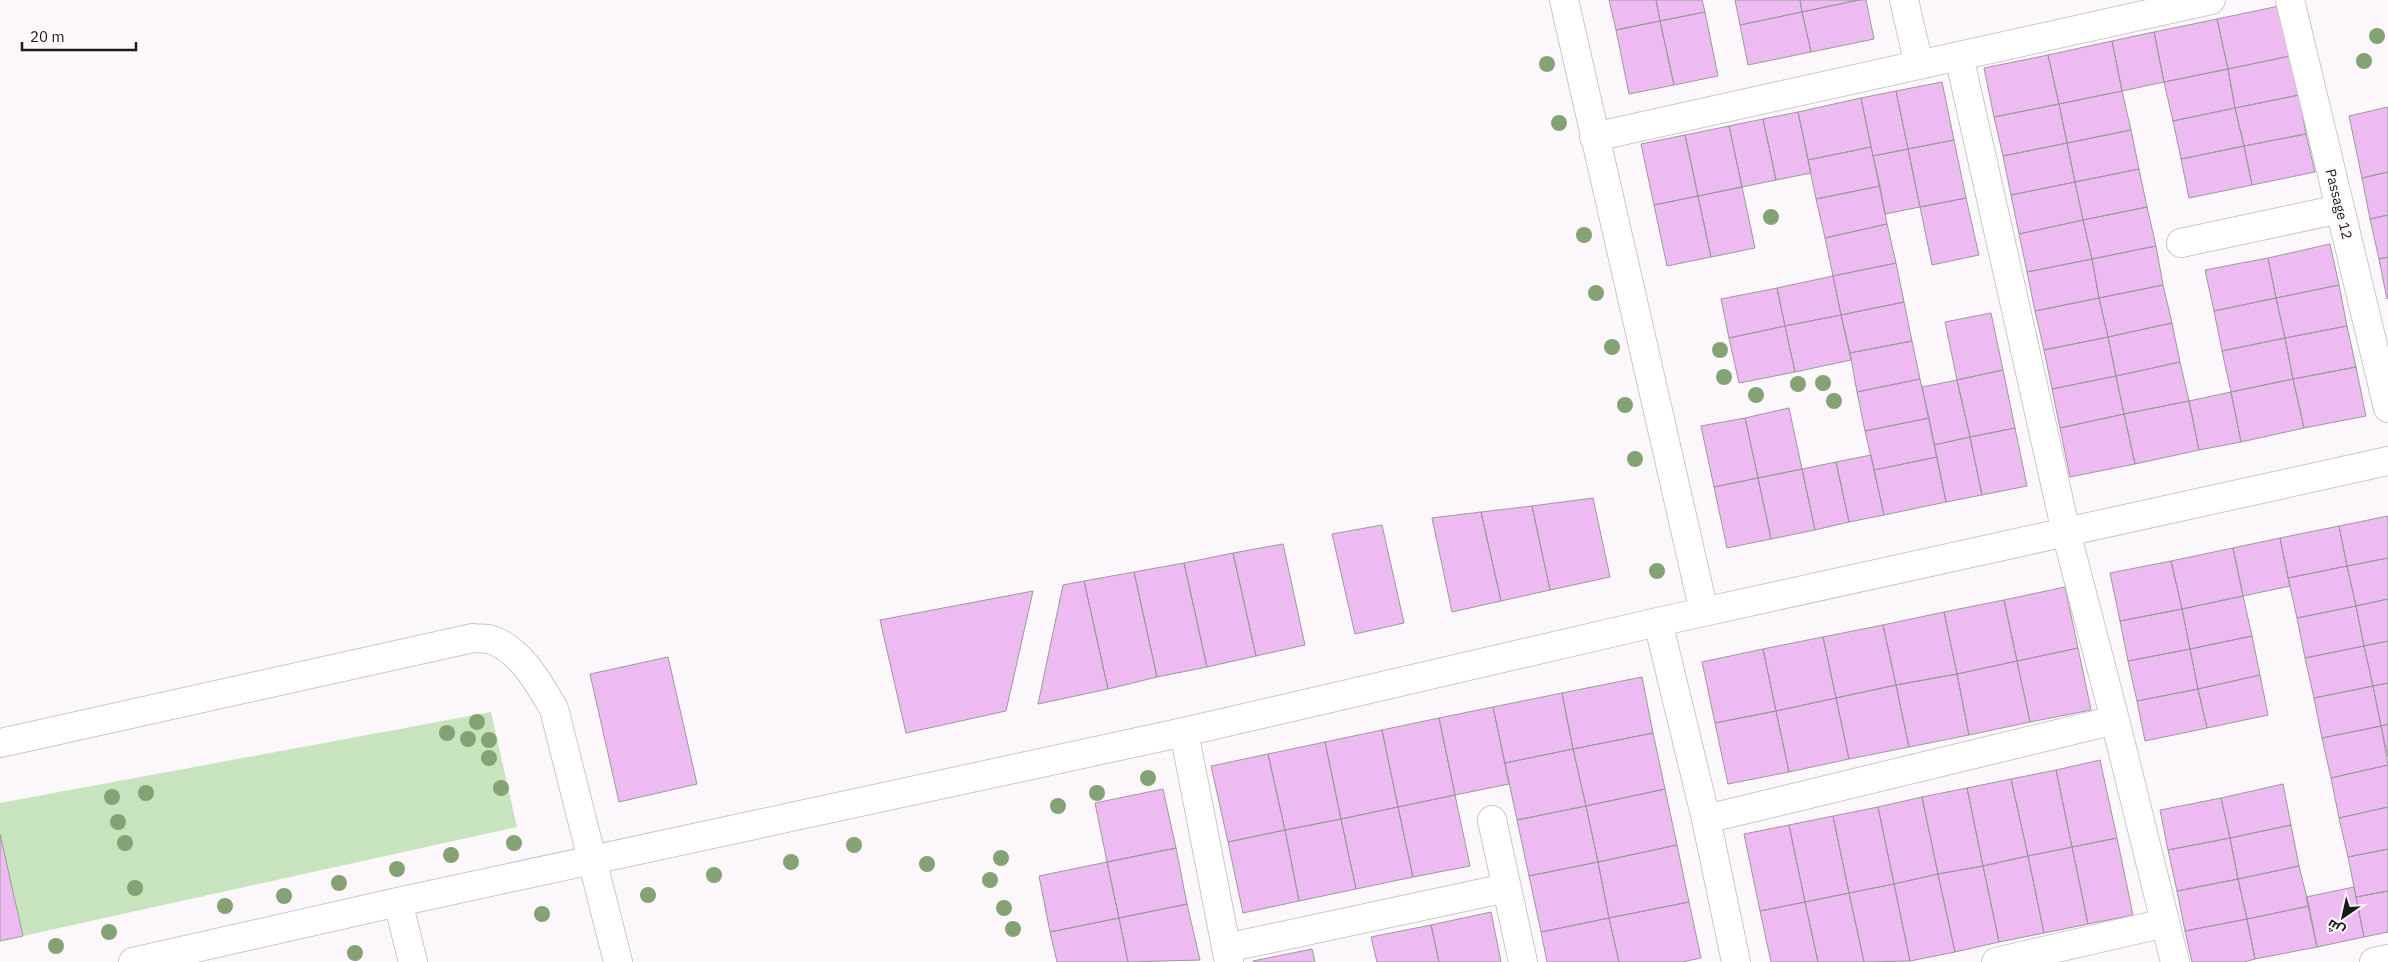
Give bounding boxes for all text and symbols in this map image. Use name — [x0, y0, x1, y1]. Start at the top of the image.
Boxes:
scale bar — [22, 20, 136, 52]
text: 20 m — [30, 27, 65, 46]
street label: Passage 12 — [2322, 167, 2356, 241]
north arrow — [2318, 892, 2368, 942]
text: ش — [2323, 915, 2348, 940]

